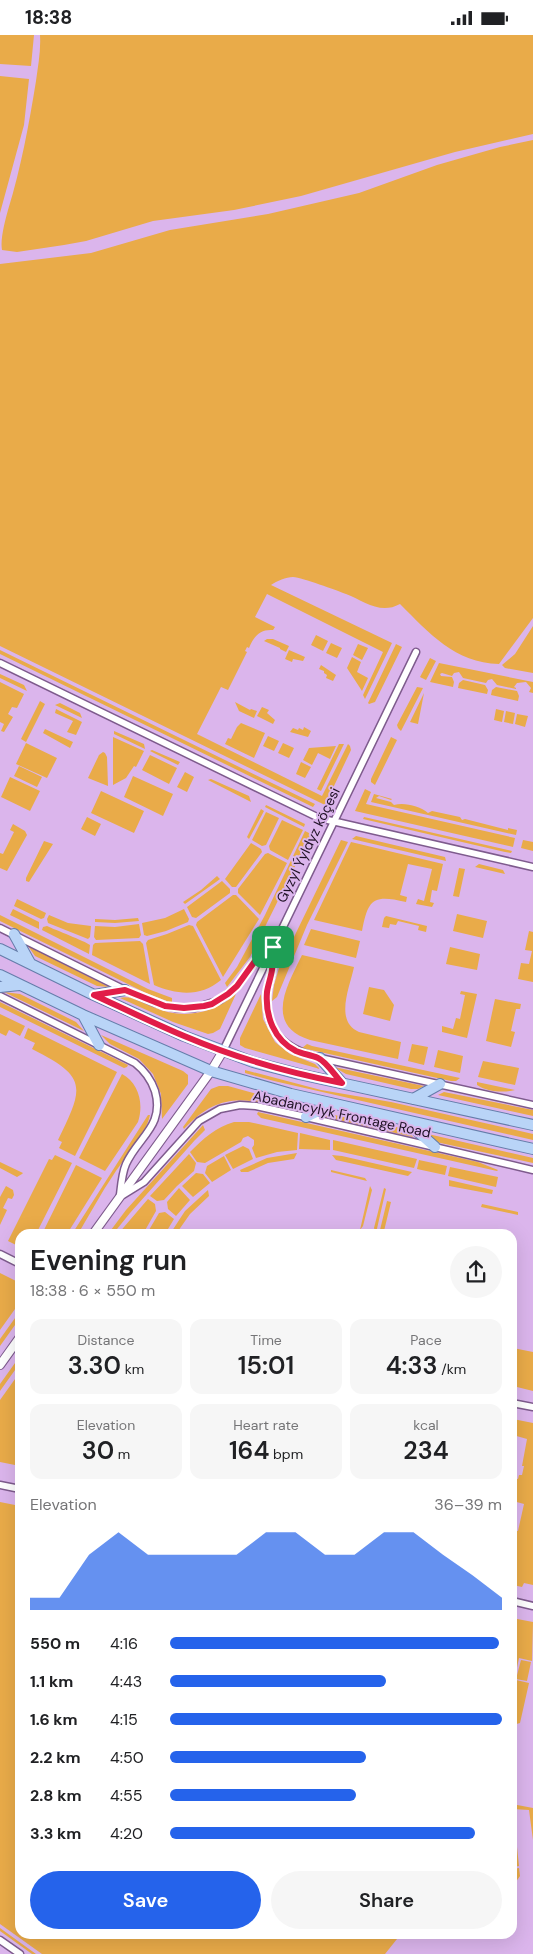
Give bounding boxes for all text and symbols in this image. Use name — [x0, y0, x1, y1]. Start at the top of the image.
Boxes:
text: 18:38 — [25, 5, 72, 30]
street label: Gyzyl Ýyldyz köçesi — [272, 784, 344, 906]
pin — [252, 926, 294, 968]
icon: arrive — [259, 933, 287, 961]
street label: Abadancylyk Frontage Road — [251, 1086, 433, 1142]
text: Evening run — [30, 1242, 187, 1279]
button: share — [450, 1246, 502, 1298]
text: 18:38 · 6 × 550 m — [30, 1280, 155, 1301]
text: Distance — [78, 1331, 134, 1349]
text: Time — [250, 1331, 282, 1349]
text: Pace — [410, 1331, 442, 1349]
text: 3.30 — [68, 1349, 121, 1382]
text: 15:01 — [238, 1349, 294, 1382]
text: 4:33 — [386, 1349, 438, 1382]
text: km — [121, 1360, 144, 1378]
text: /km — [438, 1360, 466, 1378]
text: Elevation — [77, 1416, 135, 1434]
text: Heart rate — [233, 1416, 299, 1434]
text: kcal — [413, 1416, 439, 1434]
text: 30 — [82, 1434, 114, 1467]
text: 164 — [229, 1434, 269, 1467]
text: 234 — [403, 1434, 449, 1467]
text: m — [114, 1445, 130, 1463]
text: bpm — [269, 1445, 303, 1463]
text: Elevation — [30, 1494, 97, 1515]
text: 36–39 m — [434, 1494, 502, 1515]
text: 550 m — [30, 1633, 80, 1654]
text: 4:16 — [110, 1633, 138, 1654]
text: 1.1 km — [30, 1671, 73, 1692]
text: 4:43 — [110, 1671, 142, 1692]
text: 1.6 km — [30, 1709, 78, 1730]
text: 4:15 — [110, 1709, 138, 1730]
text: 2.2 km — [30, 1747, 81, 1768]
text: 4:50 — [110, 1747, 144, 1768]
text: 2.8 km — [30, 1785, 81, 1806]
text: 4:55 — [110, 1785, 142, 1806]
text: 3.3 km — [30, 1823, 81, 1844]
text: 4:20 — [110, 1823, 143, 1844]
button: Save — [30, 1871, 261, 1929]
button: Share — [271, 1871, 502, 1929]

